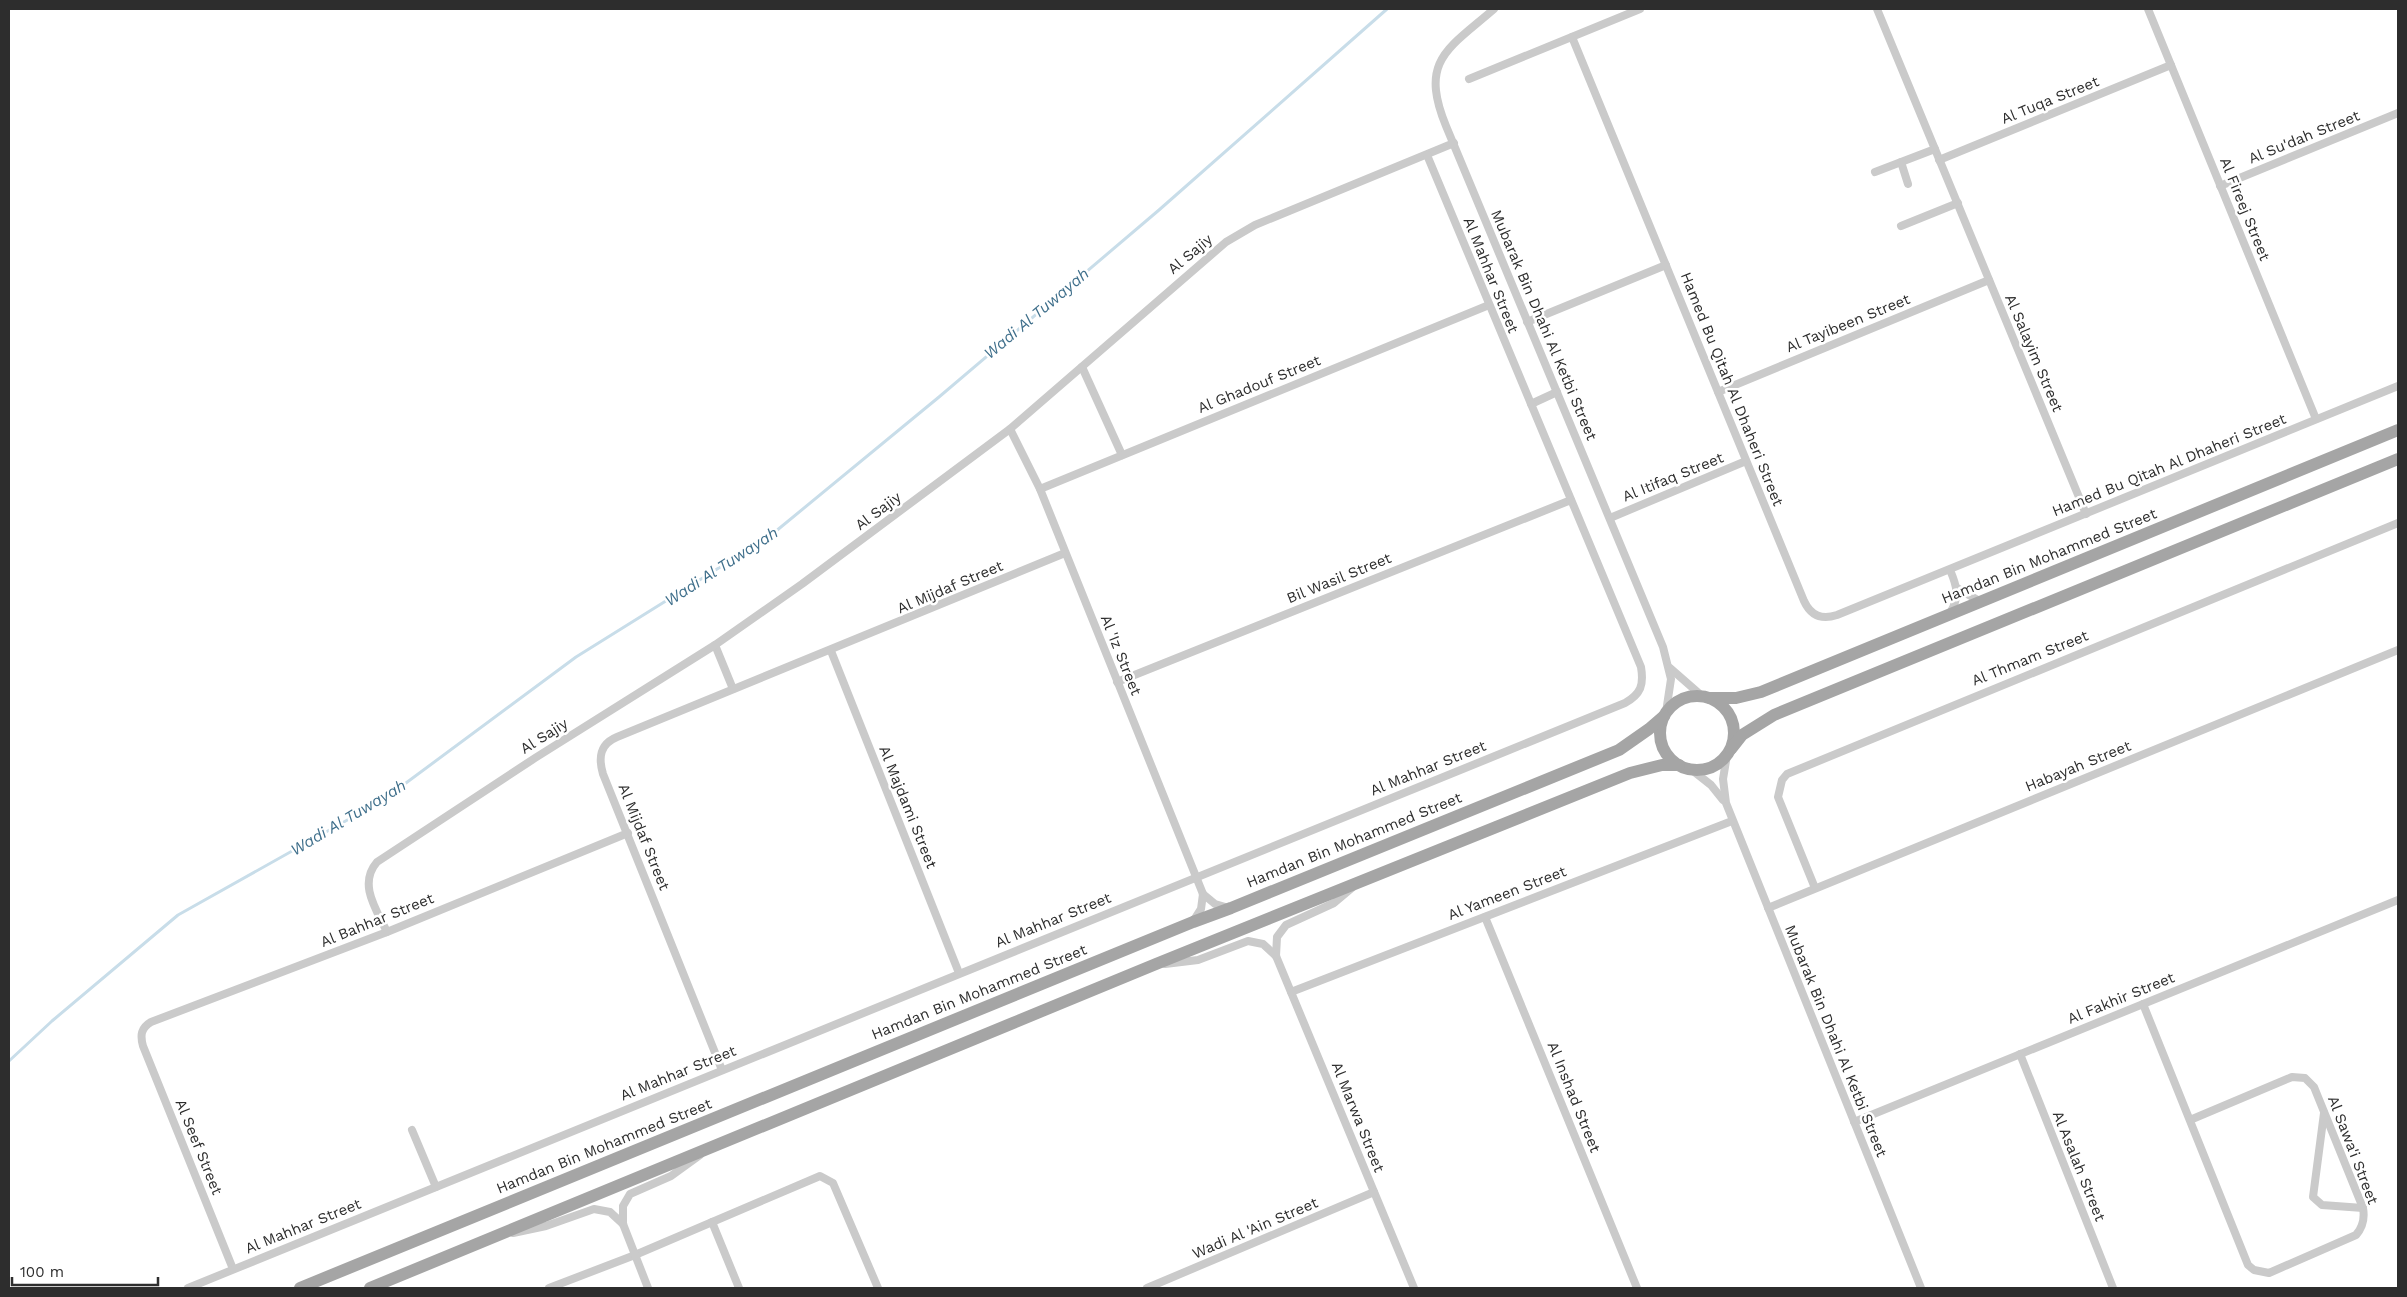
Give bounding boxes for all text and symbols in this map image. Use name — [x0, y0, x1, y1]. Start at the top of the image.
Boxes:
street label: Al Tuqa Street — [1998, 72, 2102, 128]
street label: Al Su'dah Street — [2246, 106, 2363, 168]
street label: Al Fireej Street — [2216, 155, 2274, 264]
street label: Mubarak Bin Dhahi Al Ketbi Street — [1487, 207, 1601, 444]
street label: Al Mahhar Street — [1460, 214, 1523, 336]
street label: Al Sajiy — [1164, 230, 1216, 278]
water label: Wadi Al Tuwayah — [980, 264, 1093, 363]
street label: Hamed Bu Qitah Al Dhaheri Street — [1677, 269, 1788, 509]
street label: Al Tayibeen Street — [1783, 290, 1913, 356]
street label: Al Salayim Street — [2001, 291, 2067, 415]
street label: Al Ghadouf Street — [1195, 351, 1324, 417]
street label: Hamed Bu Qitah Al Dhaheri Street — [2049, 409, 2289, 520]
street label: Al Itifaq Street — [1620, 448, 1727, 505]
street label: Al Sajiy — [852, 488, 905, 534]
street label: Hamdan Bin Mohammed Street — [1939, 504, 2160, 608]
water label: Wadi Al Tuwayah — [661, 523, 781, 610]
street label: Bil Wasil Street — [1284, 549, 1395, 607]
street label: Al Mijdaf Street — [894, 556, 1006, 617]
street label: Al 'Iz Street — [1097, 612, 1146, 699]
street label: Al Thmam Street — [1969, 626, 2092, 690]
street label: Al Sajiy — [517, 714, 571, 758]
street label: Al Mahhar Street — [1367, 736, 1489, 799]
street label: Habayah Street — [2022, 736, 2134, 795]
street label: Al Majdami Street — [875, 743, 941, 872]
water label: Wadi Al Tuwayah — [287, 776, 409, 859]
street label: Al Mijdaf Street — [614, 781, 674, 894]
street label: Hamdan Bin Mohammed Street — [1244, 788, 1465, 892]
street label: Al Yameen Street — [1445, 862, 1569, 924]
street label: Al Mahhar Street — [992, 888, 1114, 951]
street label: Al Bahhar Street — [318, 889, 437, 951]
street label: Mubarak Bin Dhahi Al Ketbi Street — [1781, 922, 1891, 1160]
street label: Hamdan Bin Mohammed Street — [869, 940, 1090, 1044]
street label: Al Fakhir Street — [2065, 968, 2178, 1028]
street label: Al Inshad Street — [1544, 1039, 1605, 1156]
street label: Al Mahhar Street — [617, 1041, 739, 1104]
street label: Al Marwa Street — [1328, 1059, 1389, 1175]
street label: Al Sawa'i Street — [2324, 1093, 2382, 1207]
street label: Hamdan Bin Mohammed Street — [494, 1094, 715, 1198]
street label: Al Seef Street — [172, 1097, 227, 1198]
street label: Al Asalah Street — [2049, 1108, 2110, 1224]
street label: Wadi Al 'Ain Street — [1189, 1193, 1321, 1263]
street label: Al Mahhar Street — [242, 1194, 364, 1257]
scale bar — [12, 1254, 159, 1286]
text: 100 m — [20, 1263, 64, 1281]

